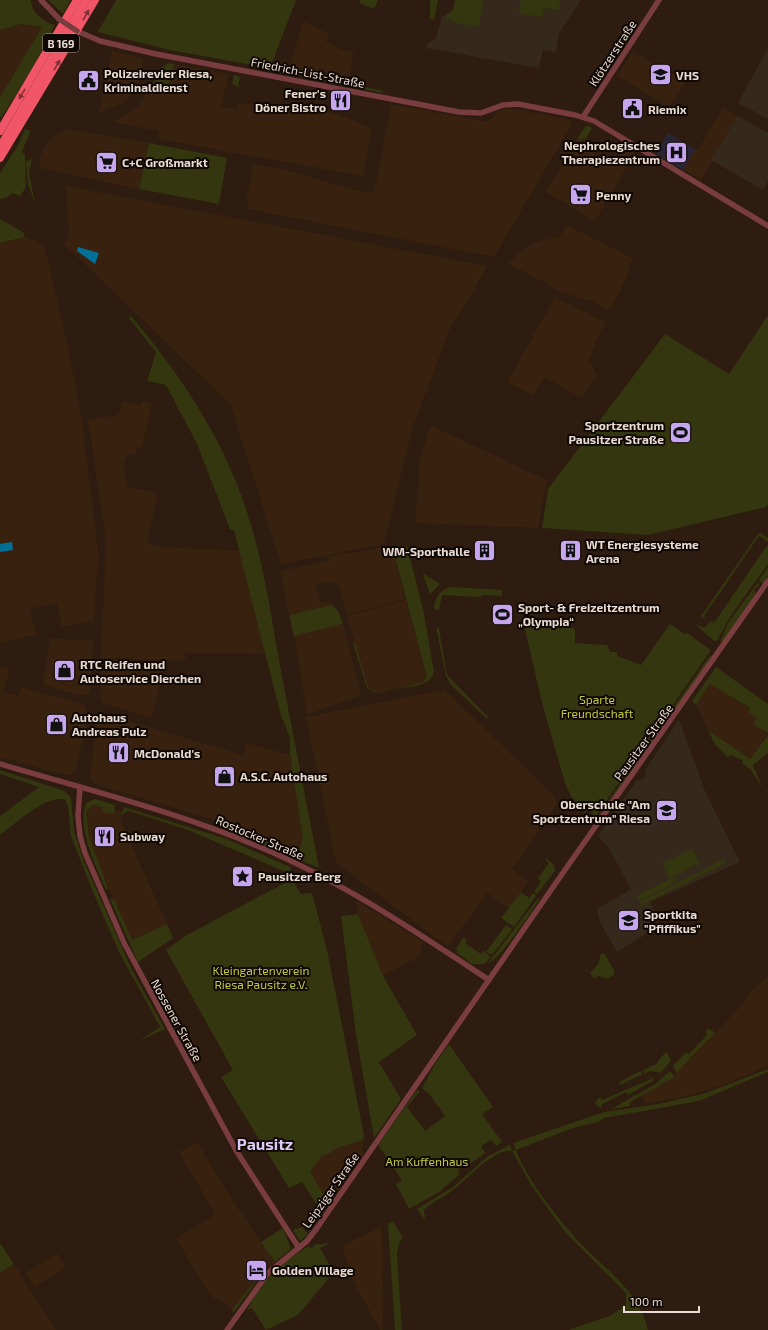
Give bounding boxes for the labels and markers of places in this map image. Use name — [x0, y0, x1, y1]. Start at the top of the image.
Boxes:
school or university icon: VHS — [647, 62, 673, 88]
place label: Polizeirevier Riesa, Kriminaldienst — [104, 66, 212, 94]
public building icon: Polizeirevier Riesa, Kriminaldienst — [75, 67, 101, 93]
place label: VHS — [676, 68, 699, 82]
place label: Fener's Döner Bistro — [255, 86, 326, 114]
restaurant icon: Fener's Döner Bistro — [328, 87, 354, 113]
public building icon: Riemix — [619, 96, 645, 122]
place label: Riemix — [648, 102, 687, 116]
place label: Nephrologisches Therapiezentrum — [562, 138, 660, 166]
hospital icon: Nephrologisches Therapiezentrum — [663, 139, 689, 165]
supermarket icon: C+C Großmarkt — [93, 149, 119, 175]
place label: C+C Großmarkt — [122, 155, 208, 169]
supermarket icon: Penny — [567, 182, 593, 208]
place label: Penny — [596, 188, 632, 203]
place label: Sportzentrum Pausitzer Straße — [568, 418, 664, 446]
sports icon: Sportzentrum Pausitzer Straße — [667, 419, 693, 445]
place label: WT Energiesysteme Arena — [586, 537, 699, 565]
building icon: WM-Sporthalle — [472, 538, 498, 564]
building icon: WT Energiesysteme Arena — [558, 538, 584, 564]
place label: WM-Sporthalle — [382, 544, 470, 558]
place label: Sport- & Freizeitzentrum „Olympia“ — [518, 600, 660, 629]
sports icon: Sport- & Freizeitzentrum „Olympia“ — [490, 601, 516, 627]
place label: RTC Reifen und Autoservice Dierchen — [80, 657, 201, 685]
shop icon: RTC Reifen und Autoservice Dierchen — [51, 658, 77, 684]
place label: Autohaus Andreas Pulz — [72, 710, 147, 738]
shop icon: Autohaus Andreas Pulz — [44, 711, 70, 737]
restaurant icon: McDonald's — [105, 740, 131, 766]
place label: McDonald's — [134, 746, 200, 760]
shop icon: A.S.C. Autohaus — [212, 763, 238, 789]
place label: A.S.C. Autohaus — [240, 769, 328, 783]
place label: Oberschule "Am Sportzentrum" Riesa — [533, 797, 650, 825]
school or university icon: Oberschule "Am Sportzentrum" Riesa — [653, 798, 679, 824]
restaurant icon: Subway — [91, 823, 117, 849]
place label: Subway — [120, 829, 165, 844]
place icon: Pausitzer Berg — [230, 863, 256, 889]
place label: Pausitzer Berg — [258, 869, 341, 883]
place label: Sportkita "Pfiffikus" — [644, 907, 701, 935]
school or university icon: Sportkita "Pfiffikus" — [615, 908, 641, 934]
hotel icon: Golden Village — [243, 1257, 269, 1283]
place label: Golden Village — [272, 1263, 354, 1277]

